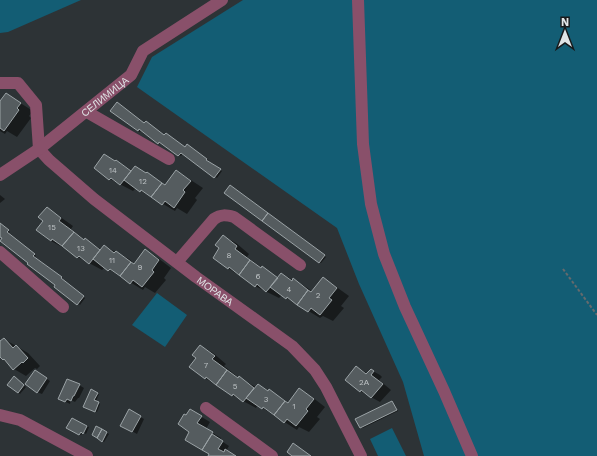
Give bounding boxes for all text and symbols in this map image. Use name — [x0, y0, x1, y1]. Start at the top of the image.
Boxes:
north arrow — [545, 12, 585, 52]
text: N — [561, 16, 569, 29]
street label: СЕЛИМИЦА — [79, 74, 131, 119]
house number: 14 — [109, 166, 117, 175]
house number: 12 — [139, 177, 147, 186]
house number: 15 — [48, 223, 56, 232]
house number: 13 — [77, 244, 85, 253]
house number: 8 — [227, 251, 232, 260]
house number: 11 — [109, 256, 115, 265]
house number: 9 — [138, 263, 143, 272]
house number: 6 — [256, 272, 261, 281]
street label: МОРАВА — [195, 274, 236, 308]
house number: 4 — [287, 285, 292, 294]
house number: 2 — [316, 291, 321, 300]
house number: 7 — [204, 361, 209, 370]
house number: 2А — [359, 378, 370, 387]
house number: 5 — [233, 382, 238, 391]
house number: 3 — [264, 395, 269, 404]
house number: 1 — [292, 402, 296, 411]

